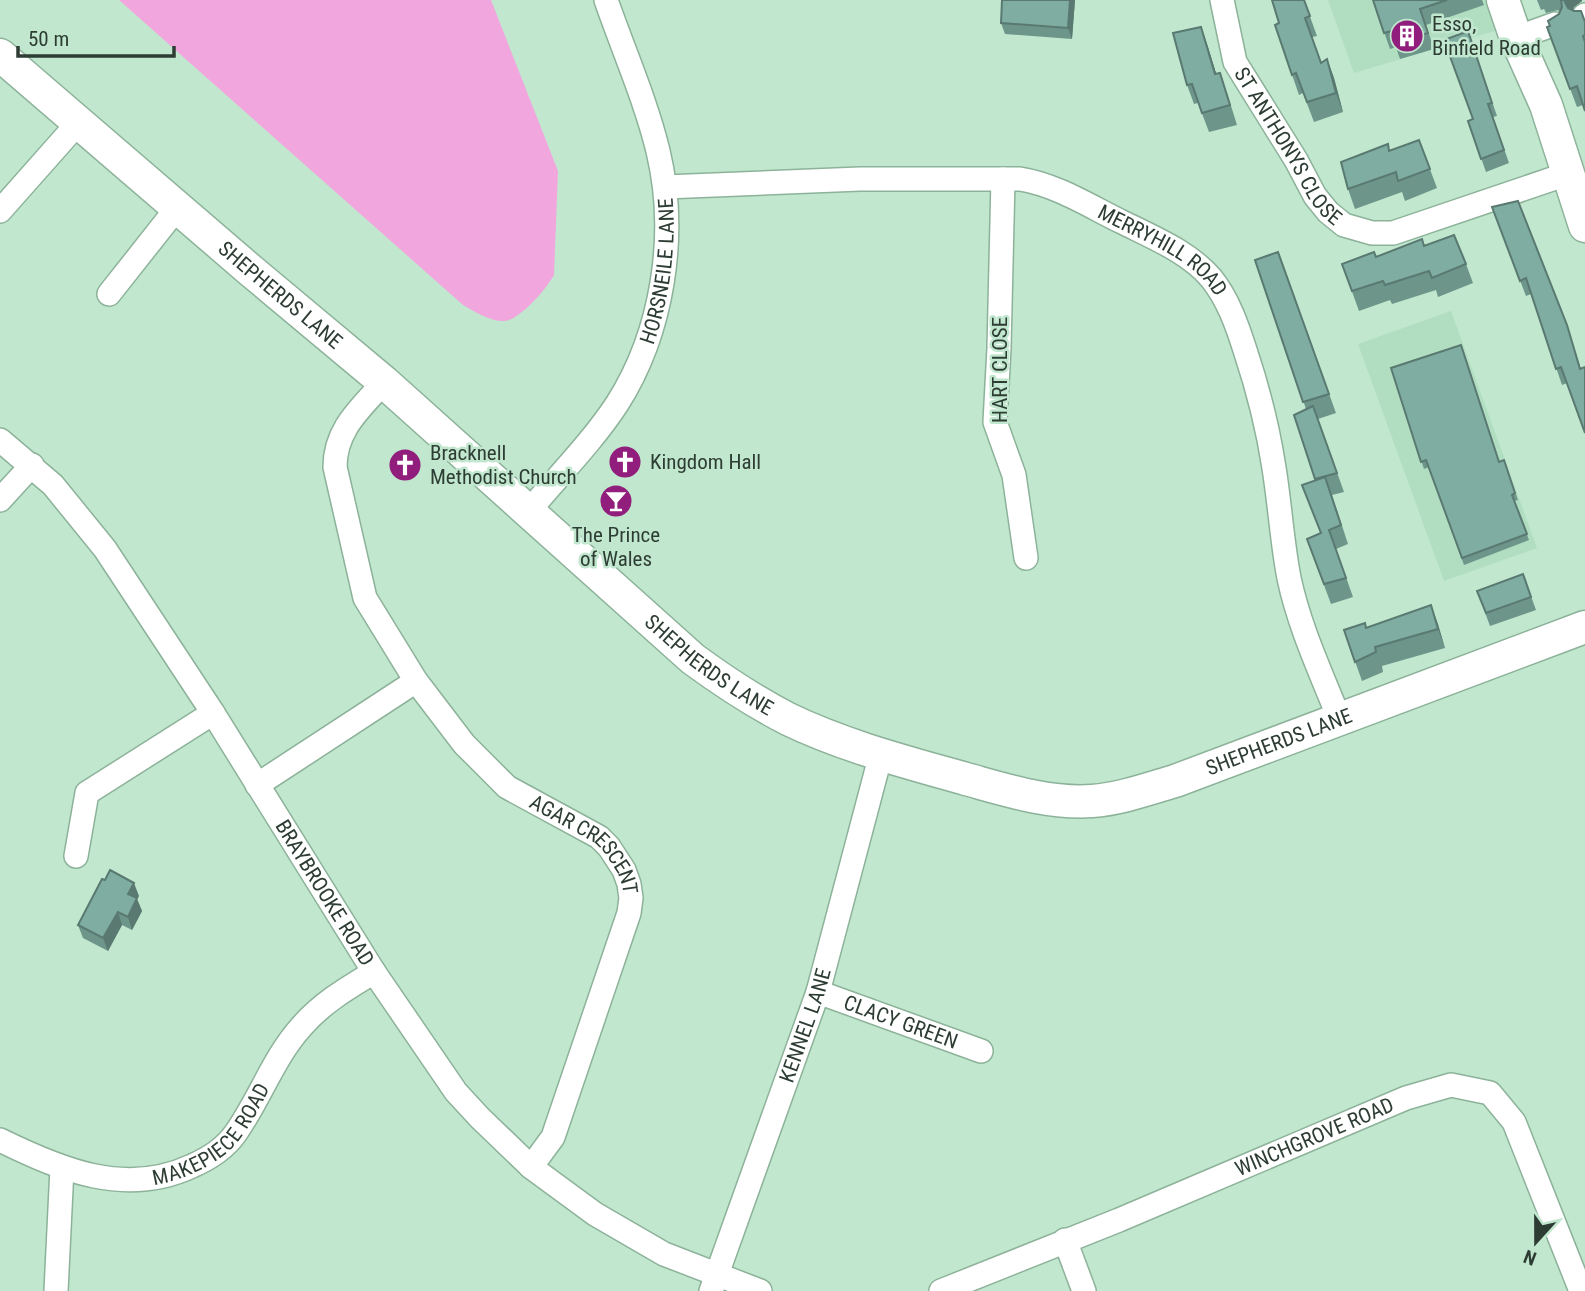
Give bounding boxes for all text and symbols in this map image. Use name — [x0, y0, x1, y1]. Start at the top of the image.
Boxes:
place label: Esso, Binfield Road — [1432, 12, 1541, 60]
scale bar — [18, 14, 173, 58]
building icon: Esso, Binfield Road — [1388, 17, 1426, 55]
text: 50 m — [28, 27, 69, 51]
street label: ST ANTHONYS CLOSE — [1229, 63, 1346, 230]
street label: HORSNEILE LANE — [635, 197, 679, 347]
street label: MERRYHILL ROAD — [1094, 200, 1232, 300]
street label: SHEPHERDS LANE — [214, 236, 347, 354]
street label: HART CLOSE — [988, 317, 1012, 423]
place label: Bracknell Methodist Church — [430, 441, 577, 489]
church icon: Kingdom Hall — [606, 443, 644, 481]
church icon: Bracknell Methodist Church — [386, 446, 424, 484]
place label: Kingdom Hall — [650, 450, 761, 474]
bar icon: The Prince of Wales — [597, 482, 635, 520]
place label: The Prince of Wales — [572, 523, 660, 571]
street label: SHEPHERDS LANE — [640, 610, 777, 721]
street label: SHEPHERDS LANE — [1203, 704, 1355, 780]
street label: AGAR CRESCENT — [526, 790, 642, 895]
street label: BRAYBROOKE ROAD — [270, 815, 379, 970]
street label: KENNEL LANE — [775, 966, 836, 1086]
street label: CLACY GREEN — [841, 990, 961, 1054]
street label: MAKEPIECE ROAD — [150, 1079, 274, 1190]
street label: WINCHGROVE ROAD — [1232, 1093, 1397, 1181]
north arrow — [1501, 1207, 1571, 1277]
text: N — [1521, 1245, 1540, 1270]

